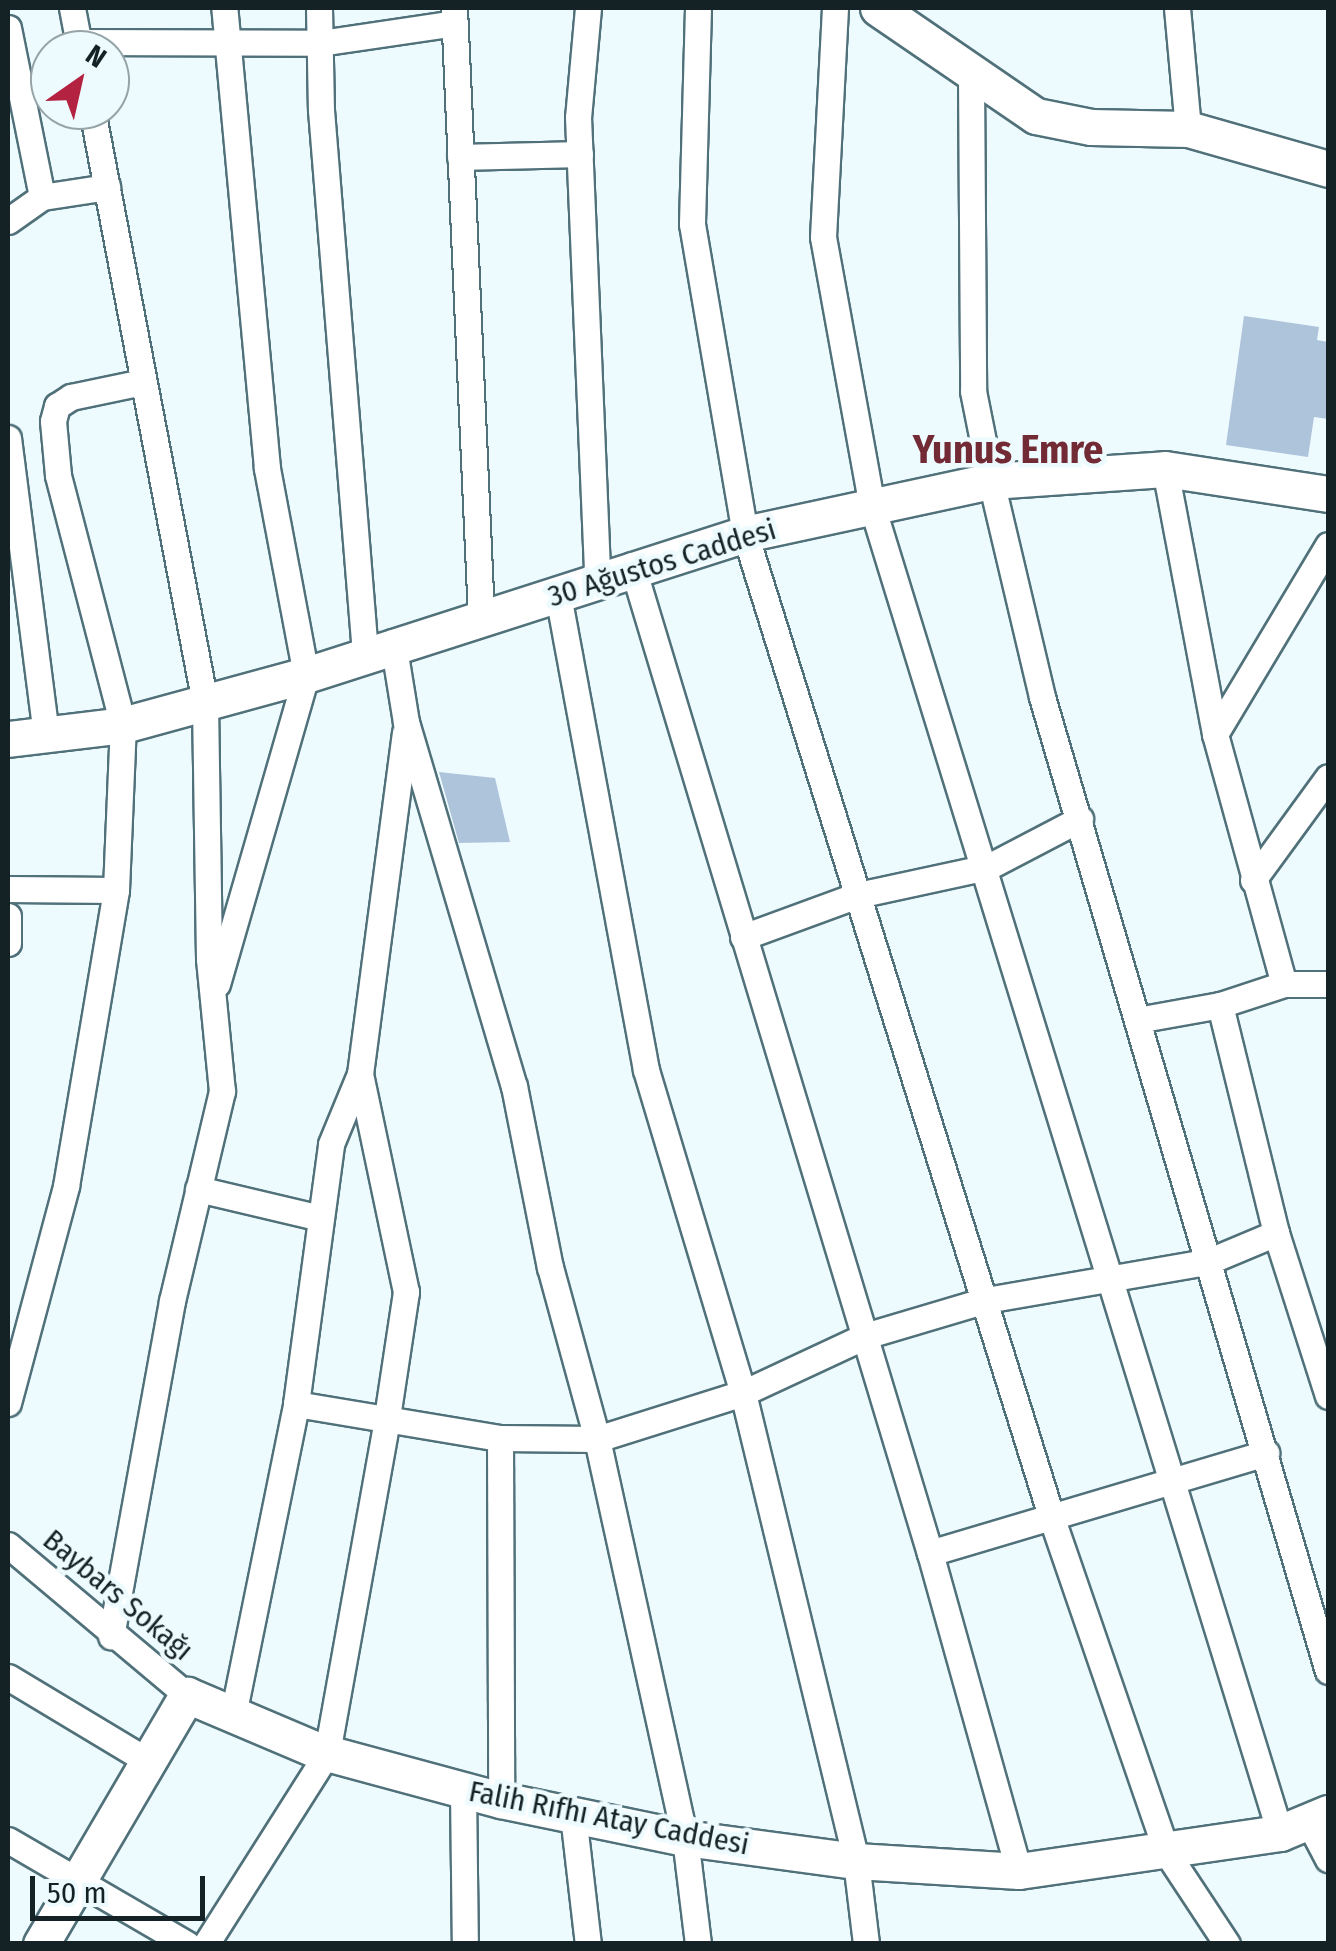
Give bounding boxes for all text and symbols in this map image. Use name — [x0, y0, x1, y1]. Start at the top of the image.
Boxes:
north arrow — [30, 30, 130, 130]
text: N — [80, 38, 112, 75]
district label: Yunus Emre — [913, 426, 1103, 474]
street label: 30 Ağustos Caddesi — [544, 511, 780, 615]
street label: Baybars Sokağı — [36, 1522, 200, 1668]
street label: Falih Rıfhı Atay Caddesi — [466, 1773, 752, 1863]
scale bar — [35, 1856, 210, 1918]
text: 50 m — [47, 1875, 107, 1911]

